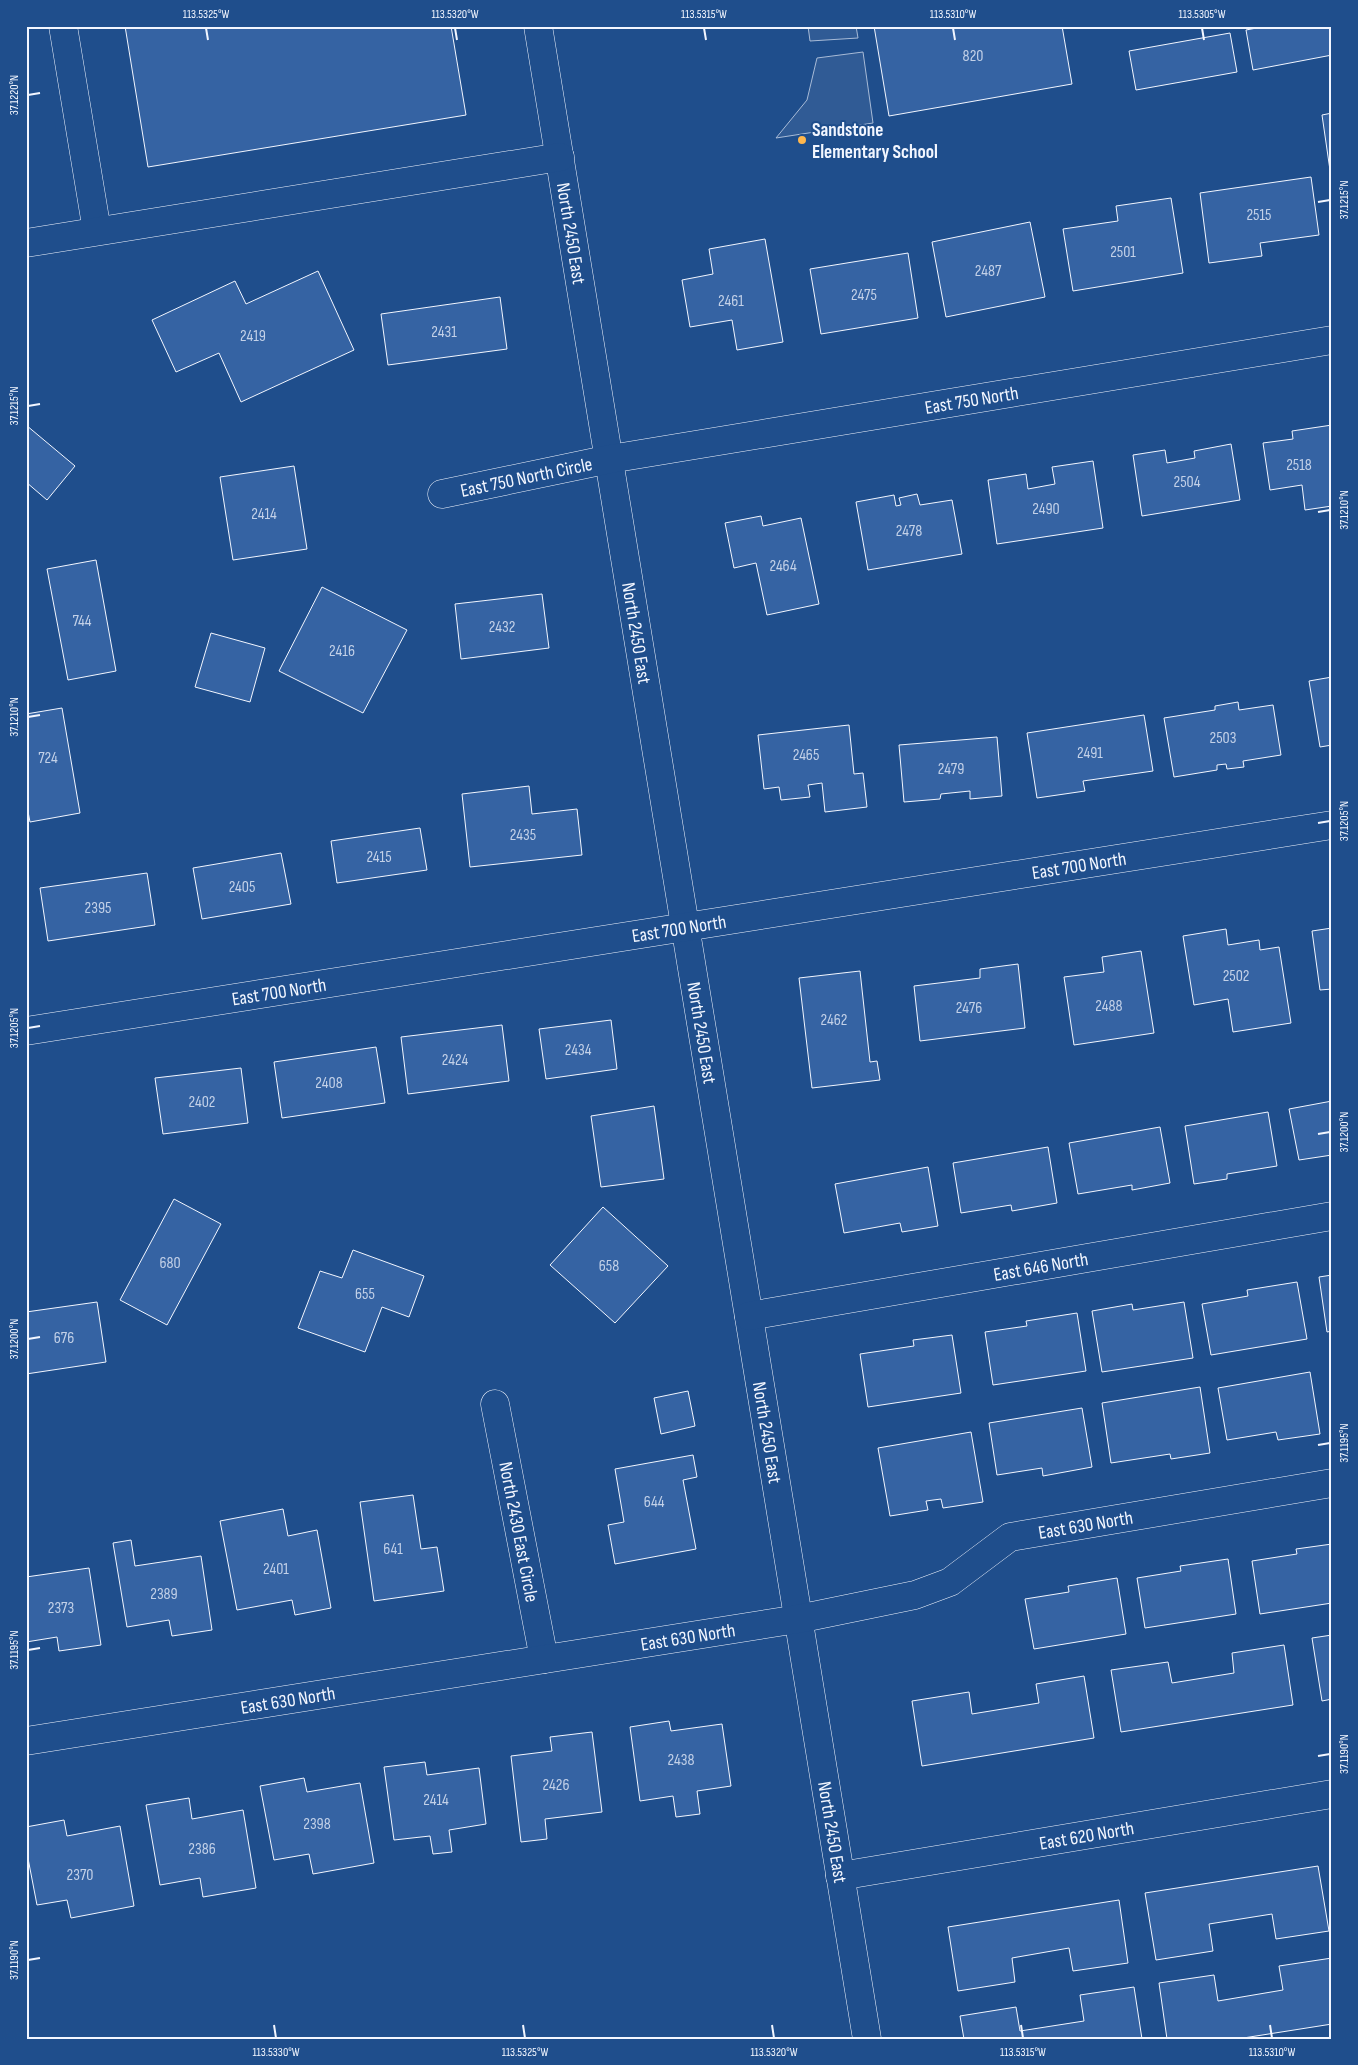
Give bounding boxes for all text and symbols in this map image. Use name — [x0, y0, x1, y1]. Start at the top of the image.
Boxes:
text: 113.5325°W — [183, 7, 229, 22]
text: 113.5320°W — [431, 7, 479, 22]
text: 113.5315°W — [681, 7, 727, 22]
text: 113.5310°W — [930, 7, 976, 22]
text: 113.5305°W — [1178, 7, 1226, 22]
house number: 820 — [963, 47, 983, 66]
text: 37.1220°N — [7, 75, 22, 115]
place label: Sandstone Elementary School — [812, 119, 938, 164]
marker: Sandstone Elementary School — [796, 134, 808, 146]
text: 37.1215°N — [1337, 180, 1352, 220]
street label: North 2450 East — [551, 181, 590, 286]
house number: 2515 — [1246, 206, 1272, 225]
house number: 2501 — [1110, 243, 1136, 262]
house number: 2487 — [975, 262, 1002, 281]
house number: 2475 — [851, 286, 877, 305]
house number: 2461 — [718, 292, 744, 311]
house number: 2431 — [431, 323, 457, 342]
house number: 2419 — [240, 327, 266, 346]
street label: East 750 North — [923, 382, 1020, 420]
text: 37.1215°N — [7, 386, 22, 426]
street label: East 750 North Circle — [458, 453, 595, 503]
house number: 2518 — [1286, 456, 1312, 475]
house number: 2504 — [1174, 473, 1201, 492]
text: 37.1210°N — [1337, 490, 1352, 530]
house number: 2490 — [1032, 500, 1060, 519]
house number: 2414 — [251, 505, 277, 524]
house number: 2478 — [896, 522, 922, 541]
house number: 2464 — [769, 557, 797, 576]
street label: North 2450 East — [616, 581, 655, 686]
house number: 744 — [72, 612, 92, 631]
house number: 2432 — [489, 618, 515, 637]
house number: 2416 — [329, 642, 355, 661]
text: 37.1210°N — [7, 697, 22, 737]
house number: 2503 — [1210, 729, 1236, 748]
house number: 2491 — [1077, 744, 1103, 763]
house number: 2465 — [793, 746, 819, 765]
house number: 724 — [38, 749, 58, 768]
house number: 2479 — [938, 760, 964, 779]
text: 37.1205°N — [1337, 801, 1352, 841]
house number: 2435 — [510, 826, 536, 845]
house number: 2415 — [366, 848, 392, 867]
street label: East 700 North — [1030, 848, 1128, 885]
house number: 2405 — [229, 878, 255, 897]
house number: 2395 — [85, 899, 111, 918]
street label: East 700 North — [630, 911, 728, 948]
house number: 2502 — [1223, 967, 1249, 986]
street label: East 700 North — [230, 974, 328, 1011]
street label: North 2450 East — [681, 980, 721, 1086]
house number: 2488 — [1095, 997, 1123, 1016]
house number: 2476 — [956, 999, 982, 1018]
text: 37.1205°N — [7, 1008, 22, 1048]
house number: 2462 — [821, 1011, 847, 1030]
house number: 2434 — [565, 1041, 592, 1060]
house number: 2424 — [442, 1051, 469, 1070]
house number: 2408 — [315, 1074, 343, 1093]
house number: 2402 — [189, 1093, 215, 1112]
text: 37.1200°N — [1337, 1112, 1352, 1152]
street label: East 646 North — [992, 1248, 1090, 1287]
house number: 680 — [159, 1254, 181, 1273]
house number: 658 — [599, 1257, 619, 1276]
house number: 655 — [355, 1285, 375, 1304]
text: 37.1200°N — [7, 1319, 22, 1359]
house number: 676 — [54, 1329, 74, 1348]
street label: North 2450 East — [747, 1380, 786, 1485]
text: 37.1195°N — [1337, 1423, 1352, 1463]
street label: North 2430 East Circle — [493, 1460, 543, 1604]
house number: 644 — [644, 1493, 665, 1512]
street label: East 630 North — [1037, 1507, 1135, 1545]
house number: 641 — [383, 1540, 403, 1559]
house number: 2401 — [263, 1560, 289, 1579]
house number: 2389 — [150, 1585, 178, 1604]
house number: 2373 — [48, 1599, 74, 1618]
street label: East 630 North — [639, 1619, 737, 1657]
text: 37.1195°N — [7, 1630, 22, 1670]
street label: East 630 North — [239, 1682, 337, 1720]
text: 37.1190°N — [1337, 1734, 1352, 1774]
house number: 2438 — [668, 1751, 694, 1770]
house number: 2426 — [543, 1776, 569, 1795]
street label: North 2450 East — [812, 1780, 851, 1885]
house number: 2414 — [423, 1791, 449, 1810]
house number: 2398 — [303, 1815, 331, 1834]
street label: East 620 North — [1038, 1817, 1136, 1856]
house number: 2386 — [188, 1840, 216, 1859]
house number: 2370 — [67, 1866, 93, 1885]
text: 37.1190°N — [7, 1940, 22, 1980]
text: 113.5330°W — [252, 2045, 300, 2060]
text: 113.5325°W — [502, 2045, 548, 2060]
text: 113.5320°W — [750, 2045, 798, 2060]
text: 113.5315°W — [1000, 2045, 1046, 2060]
text: 113.5310°W — [1249, 2045, 1295, 2060]

